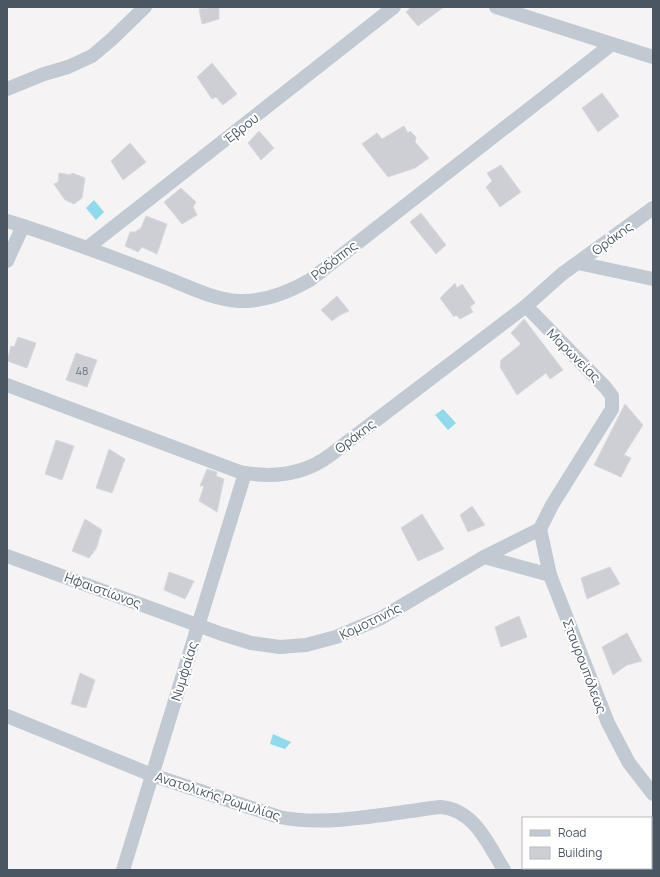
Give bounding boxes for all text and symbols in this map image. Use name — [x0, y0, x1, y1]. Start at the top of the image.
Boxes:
street label: Έβρου — [220, 109, 262, 147]
street label: Θράκης — [588, 217, 636, 259]
street label: Ροδόπης — [307, 236, 361, 284]
street label: Μαρωνείας — [543, 324, 605, 386]
house number: 48 — [76, 363, 88, 378]
street label: Θράκης — [331, 415, 379, 457]
street label: Ηφαιστίωνος — [62, 568, 144, 612]
street label: Κομοτηνής — [336, 598, 404, 644]
street label: Σταυρουπόλεως — [559, 616, 611, 716]
street label: Νυμφαίας — [166, 639, 202, 703]
street label: Ανατολικής Ρωμυλίας — [153, 767, 283, 825]
legend — [522, 817, 652, 869]
text: Road — [558, 824, 586, 841]
text: Building — [558, 844, 602, 861]

